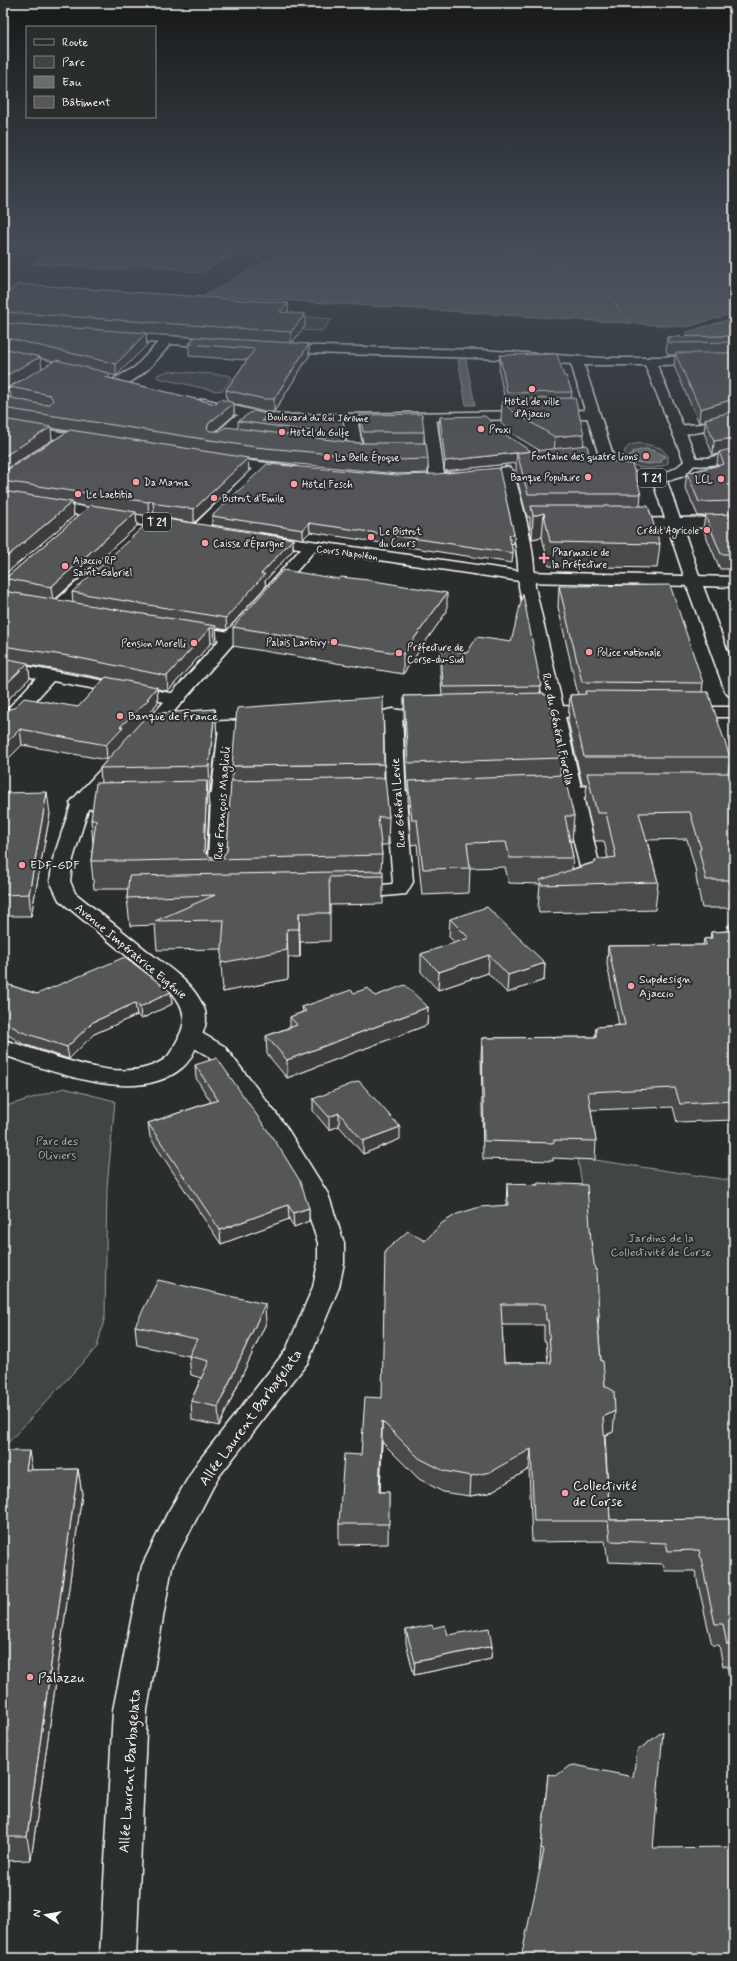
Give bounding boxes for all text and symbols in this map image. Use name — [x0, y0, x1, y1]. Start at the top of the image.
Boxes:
legend — [26, 26, 156, 118]
text: Route — [62, 35, 88, 51]
text: Parc — [62, 55, 85, 71]
text: Eau — [62, 75, 82, 91]
text: Bâtiment — [62, 95, 111, 111]
marker: Hôtel de ville d’Ajaccio — [527, 384, 537, 394]
place label: Hôtel de ville d’Ajaccio — [504, 396, 560, 421]
street label: Boulevard du Roi Jérôme — [267, 411, 369, 426]
marker: Proxi — [476, 424, 486, 434]
place label: Proxi — [489, 424, 511, 437]
marker: Hôtel du Golfe — [277, 427, 287, 437]
place label: Hôtel du Golfe — [290, 427, 349, 440]
place label: La Belle Époque — [335, 450, 400, 465]
place label: Fontaine des quatre lions — [532, 451, 639, 464]
marker: Fontaine des quatre lions — [641, 451, 651, 461]
marker: La Belle Époque — [322, 452, 332, 462]
road number: T 21 — [638, 469, 666, 487]
place label: Banque Populaire — [510, 472, 580, 485]
marker: Banque Populaire — [583, 472, 593, 482]
place label: LCL — [695, 474, 713, 487]
marker: LCL — [716, 474, 726, 484]
marker: Da Mama — [131, 477, 141, 487]
place label: Da Mama — [144, 477, 191, 490]
marker: Hôtel Fesch — [289, 479, 299, 489]
place label: Hôtel Fesch — [302, 479, 353, 492]
marker: Le Laetitia — [73, 489, 83, 499]
place label: Le Laetitia — [86, 489, 133, 502]
marker: Bistrot d'Emile — [209, 493, 219, 503]
place label: Bistrot d'Emile — [222, 493, 285, 506]
road number: T 21 — [143, 513, 171, 531]
place label: Crédit Agricole — [637, 525, 699, 539]
marker: Crédit Agricole — [702, 525, 712, 535]
place label: Le Bistrot du Cours — [379, 526, 422, 551]
marker: Le Bistrot du Cours — [366, 532, 376, 542]
place label: Caisse d'Épargne — [213, 536, 285, 552]
marker: Caisse d'Épargne — [200, 538, 210, 548]
street label: Cours Napoléon — [315, 543, 378, 564]
place label: Pharmacie de la Préfecture — [552, 547, 610, 572]
marker: Pharmacie de la Préfecture — [539, 553, 549, 563]
place label: Ajaccio RP Saint-Gabriel — [73, 555, 132, 580]
marker: Ajaccio RP Saint-Gabriel — [60, 561, 70, 571]
place label: Palais Lantivy — [266, 637, 326, 650]
marker: Palais Lantivy — [329, 637, 339, 647]
place label: Pension Morelli — [121, 638, 186, 651]
marker: Pension Morelli — [189, 638, 199, 648]
place label: Préfecture de Corse-du-Sud — [407, 642, 464, 667]
marker: Police nationale — [584, 647, 594, 657]
place label: Police nationale — [597, 647, 661, 660]
marker: Préfecture de Corse-du-Sud — [394, 648, 404, 658]
street label: Rue du Général Fiorella — [537, 672, 577, 787]
place label: Banque de France — [128, 709, 218, 725]
marker: Banque de France — [115, 711, 125, 721]
street label: Rue François Maglioli — [211, 746, 235, 860]
street label: Rue Général Levie — [388, 757, 410, 848]
place label: EDF-GDF — [30, 858, 80, 874]
marker: EDF-GDF — [17, 860, 27, 870]
street label: Avenue Impératrice Eugénie — [71, 900, 190, 1003]
place label: Supdesign Ajaccio — [639, 972, 692, 1002]
marker: Supdesign Ajaccio — [626, 981, 636, 991]
park label: Parc des Oliviers — [36, 1134, 78, 1164]
park label: Jardins de la Collectivité de Corse — [611, 1231, 712, 1261]
street label: Allée Laurent Barbagelata — [195, 1346, 308, 1491]
place label: Collectivité de Corse — [573, 1477, 637, 1511]
marker: Collectivité de Corse — [560, 1488, 570, 1498]
place label: Palazzu — [38, 1669, 85, 1687]
marker: Palazzu — [25, 1672, 35, 1682]
street label: Allée Laurent Barbagelata — [115, 1688, 147, 1854]
north arrow — [26, 1895, 66, 1935]
text: N — [30, 1908, 45, 1918]

